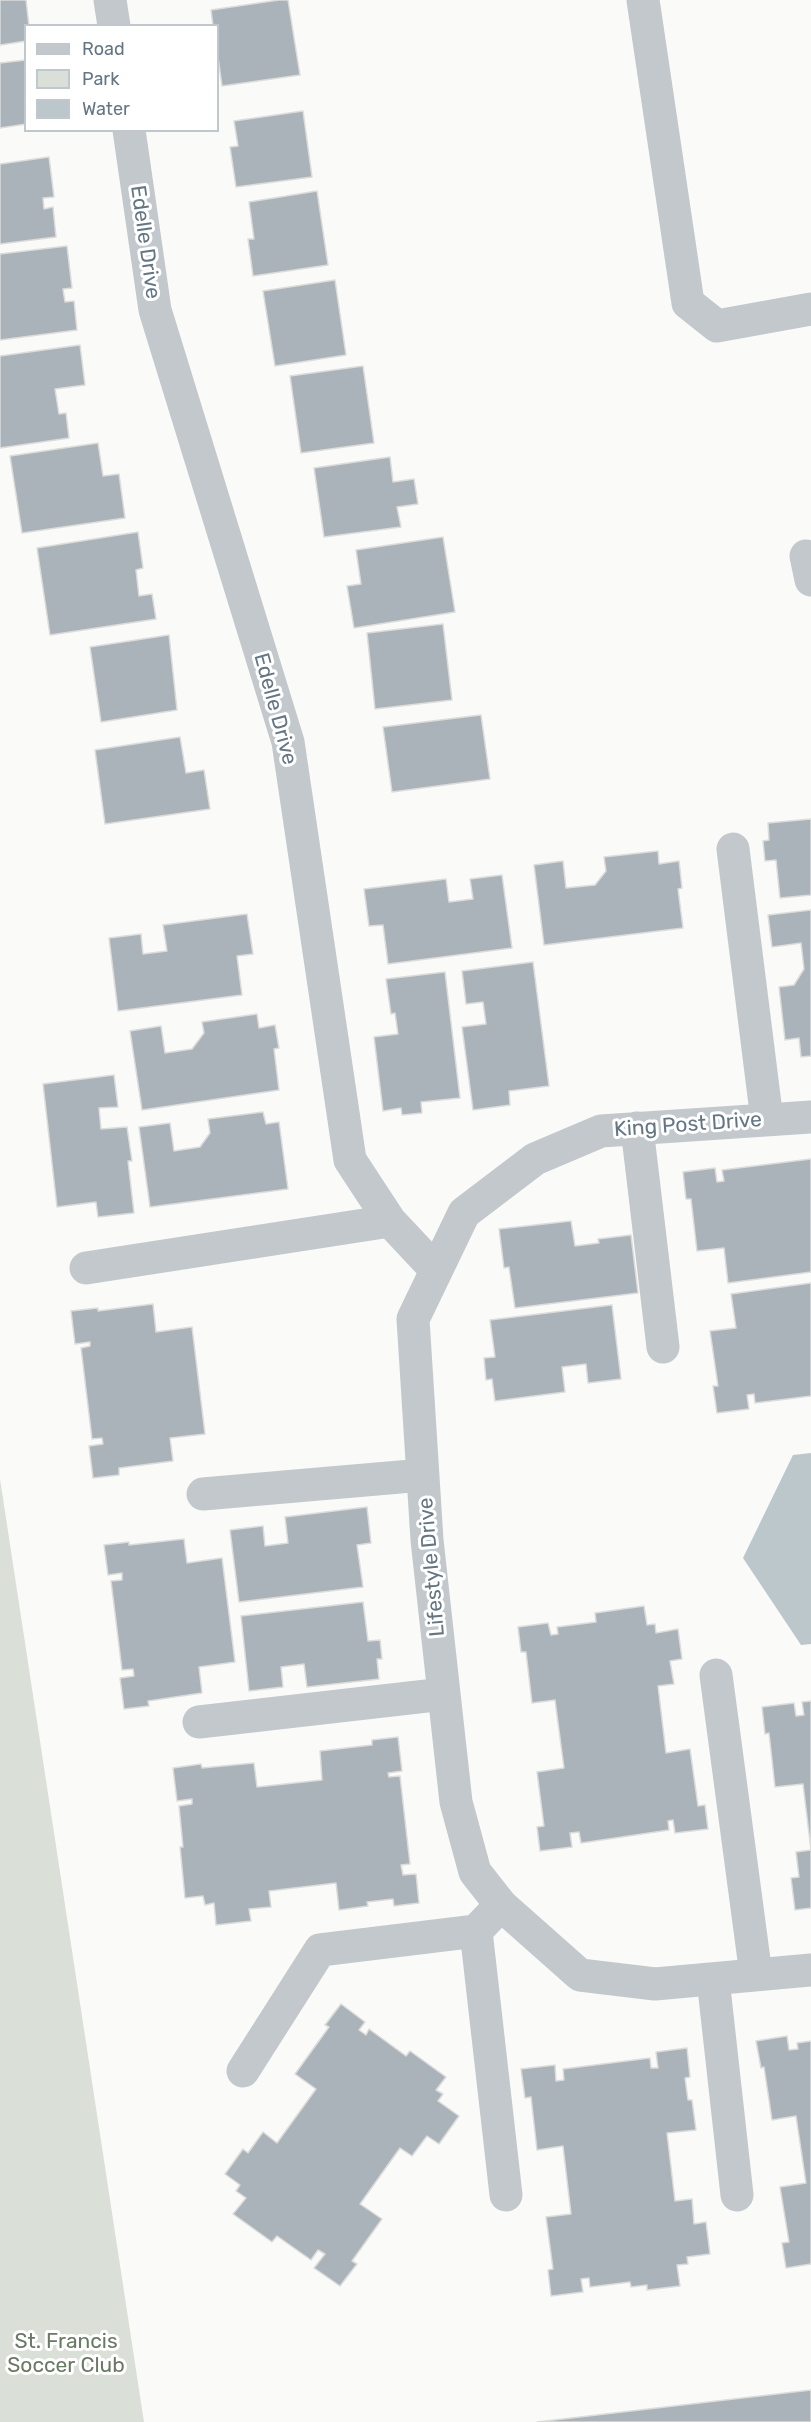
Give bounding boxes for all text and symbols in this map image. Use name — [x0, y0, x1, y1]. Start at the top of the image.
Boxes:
legend — [24, 24, 219, 132]
text: Road — [82, 38, 125, 60]
text: Park — [82, 68, 119, 90]
text: Water — [82, 98, 130, 120]
street label: Edelle Drive — [125, 184, 165, 300]
street label: Edelle Drive — [248, 650, 302, 768]
street label: King Post Drive — [613, 1107, 763, 1143]
street label: Lifestyle Drive — [413, 1496, 451, 1638]
park label: St. Francis Soccer Club — [7, 2329, 125, 2379]

